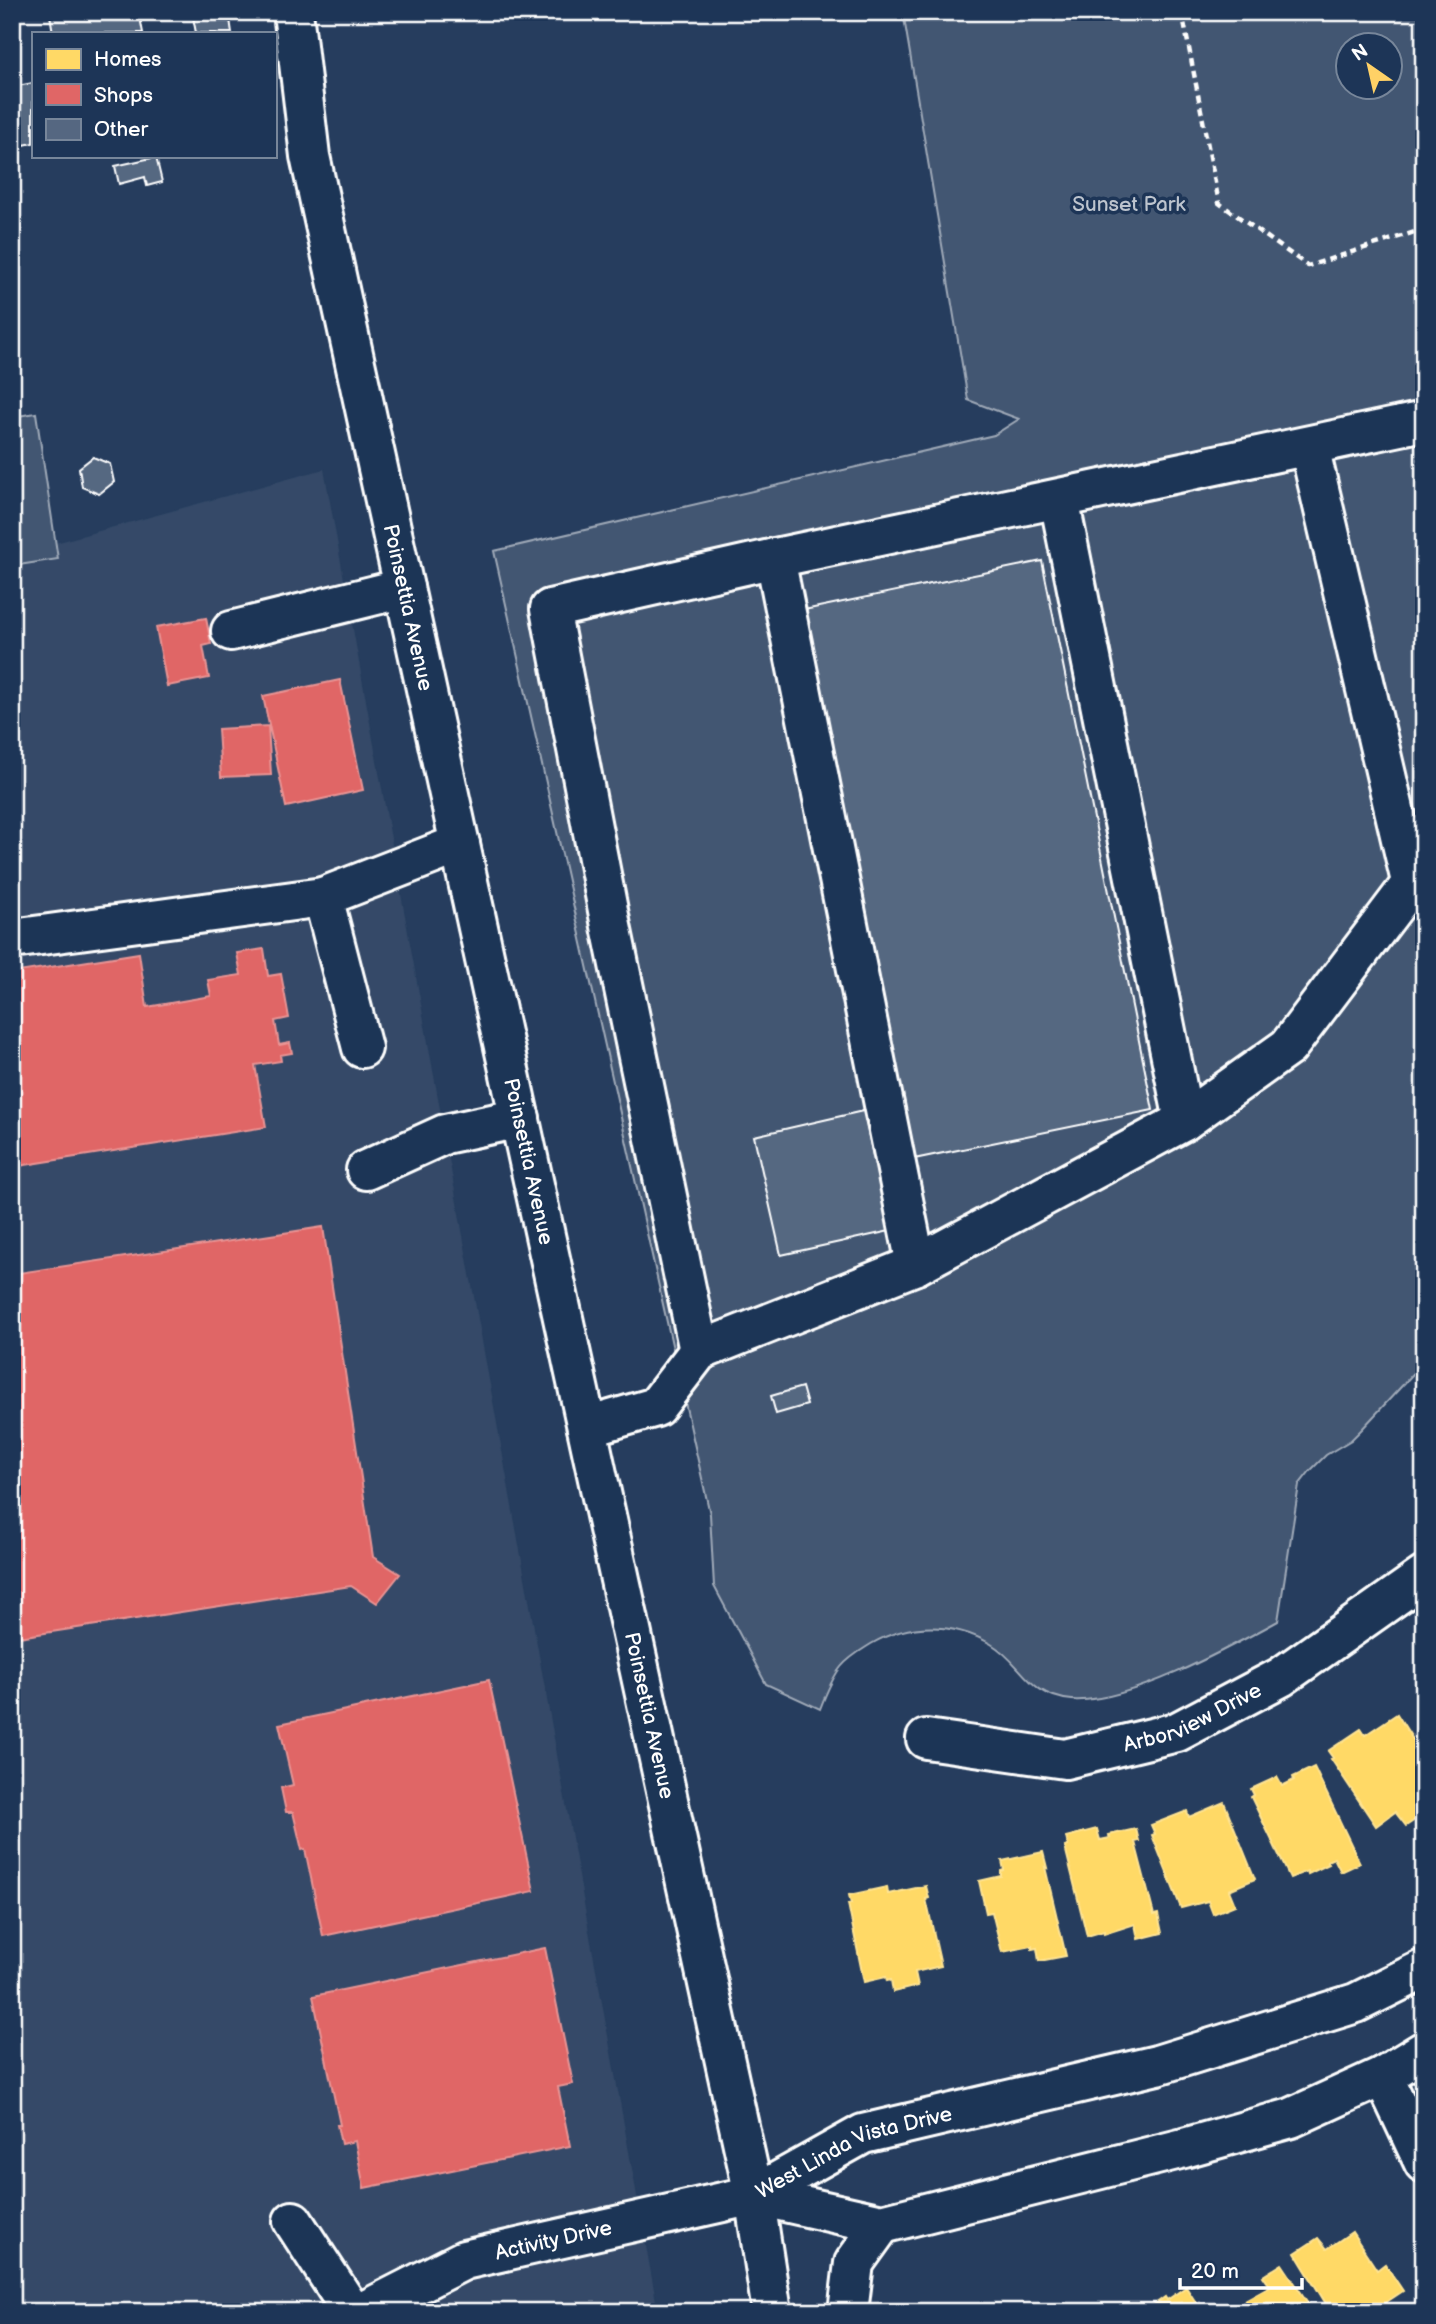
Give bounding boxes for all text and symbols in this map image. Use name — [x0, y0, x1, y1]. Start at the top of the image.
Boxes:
legend — [32, 32, 276, 158]
north arrow — [1334, 32, 1404, 102]
text: N — [1348, 40, 1373, 67]
text: Homes — [94, 47, 162, 72]
text: Shops — [94, 83, 153, 108]
text: Other — [94, 117, 149, 142]
park label: Sunset Park — [1072, 192, 1186, 217]
street label: Poinsettia Avenue — [378, 522, 438, 693]
street label: Poinsettia Avenue — [498, 1076, 559, 1247]
street label: Poinsettia Avenue — [619, 1630, 679, 1801]
street label: Arborview Drive — [1121, 1678, 1266, 1757]
street label: West Linda Vista Drive — [752, 2102, 955, 2204]
street label: Activity Drive — [493, 2215, 614, 2266]
scale bar — [1180, 2247, 1303, 2291]
text: 20 m — [1191, 2259, 1239, 2284]

